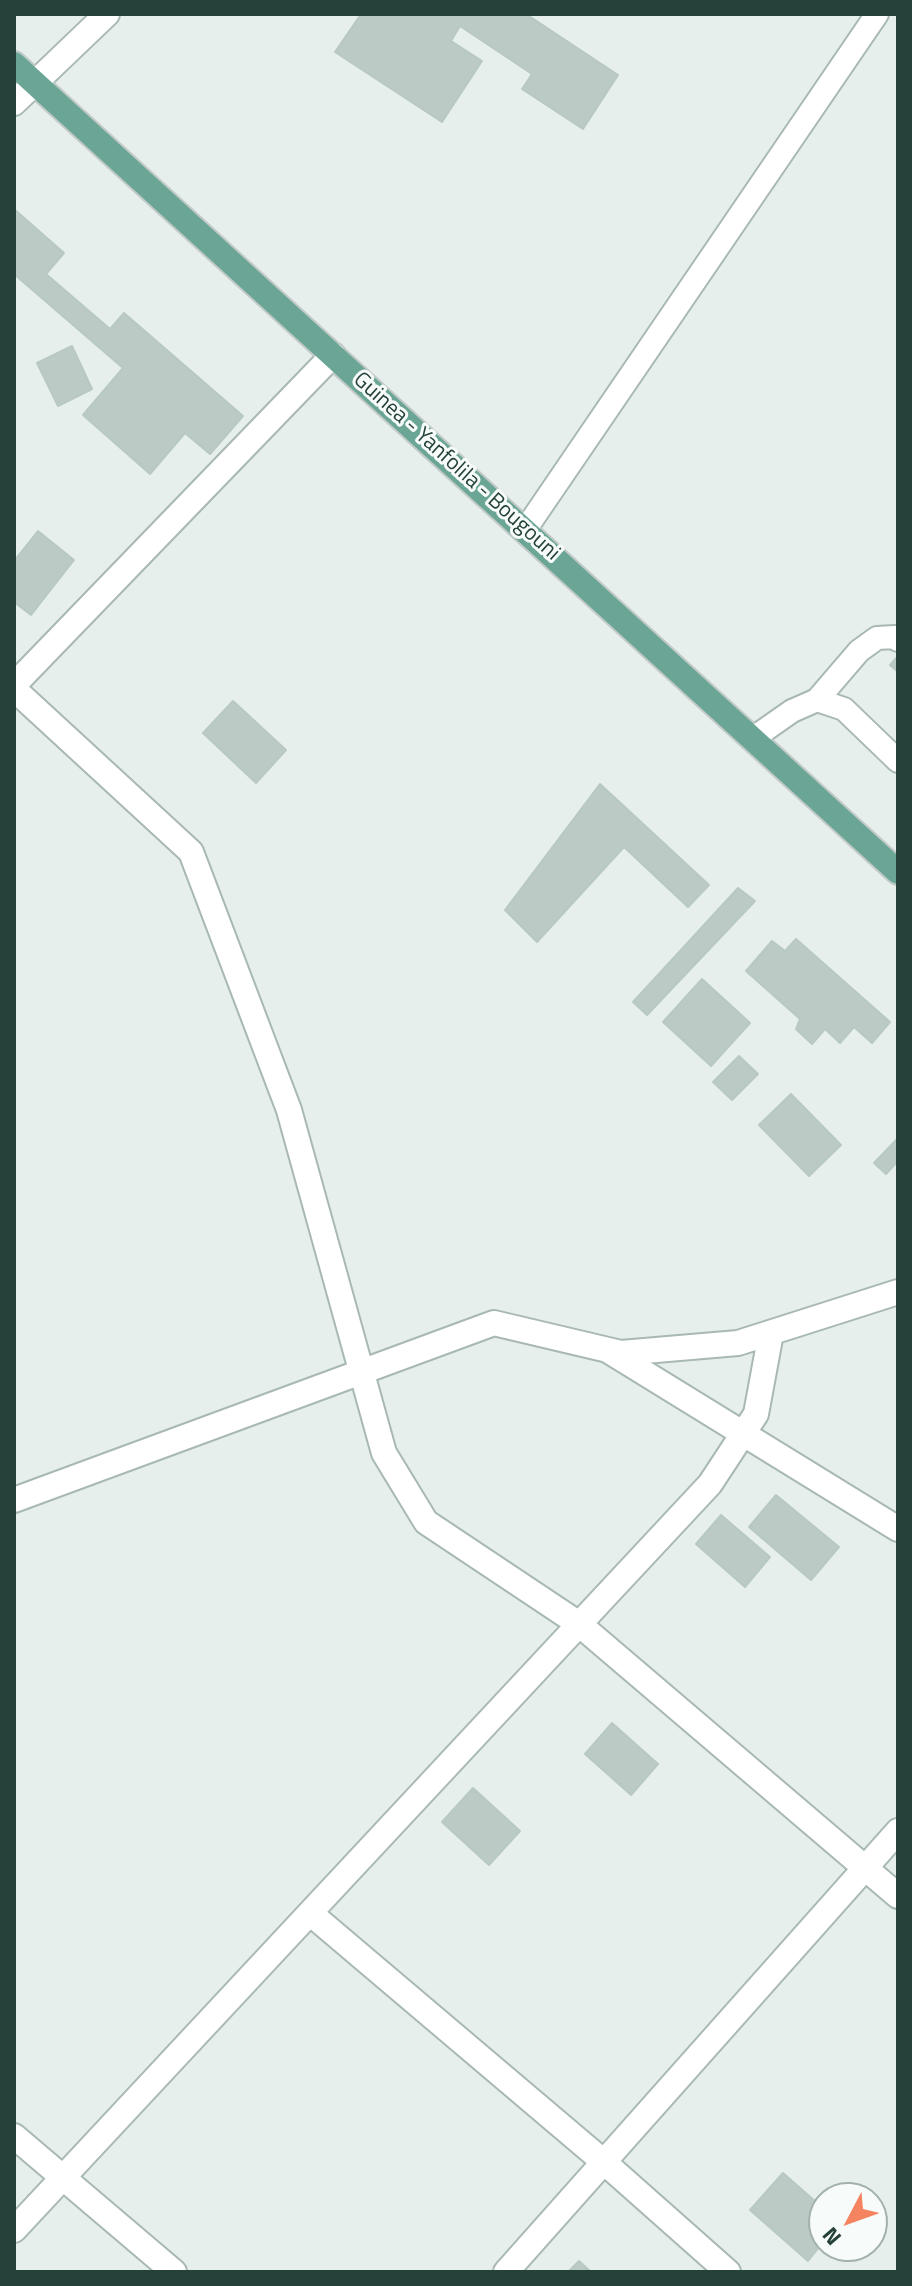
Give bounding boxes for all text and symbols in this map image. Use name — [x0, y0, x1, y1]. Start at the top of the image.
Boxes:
street label: Guinea - Yanfolila - Bougouni — [347, 367, 565, 567]
north arrow — [808, 2182, 888, 2262]
text: N — [814, 2220, 849, 2253]

